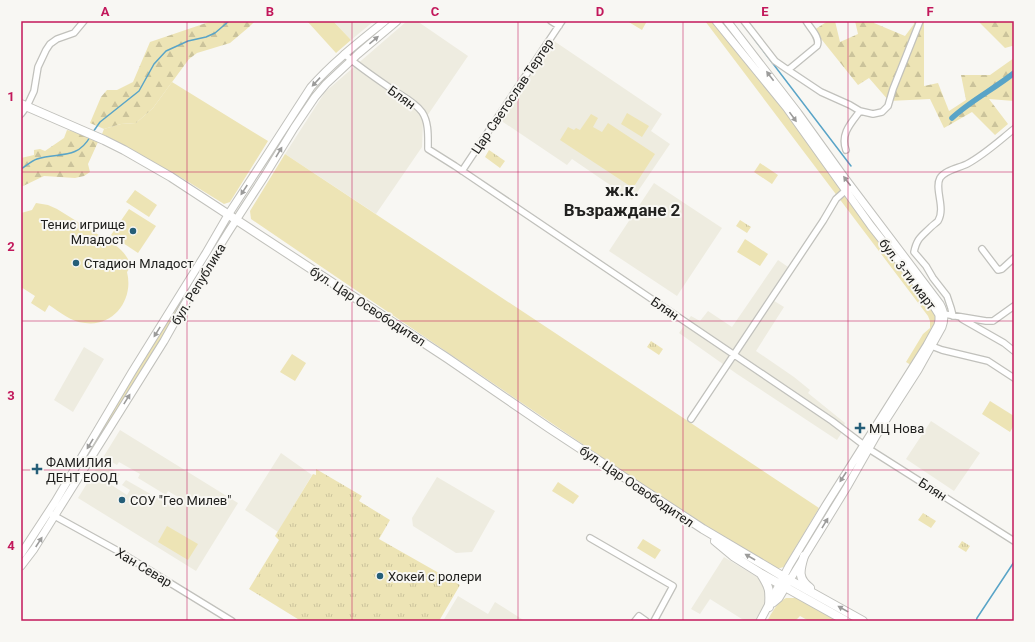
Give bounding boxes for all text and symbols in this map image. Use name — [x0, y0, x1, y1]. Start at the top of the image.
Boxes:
text: A — [101, 4, 110, 19]
text: B — [266, 4, 274, 19]
text: C — [431, 4, 440, 19]
text: D — [596, 4, 604, 19]
text: E — [761, 4, 769, 19]
text: F — [926, 4, 934, 19]
one-way arrow — [369, 36, 379, 45]
street label: Цар Светослав Тертер — [468, 36, 557, 157]
one-way arrow — [766, 71, 774, 81]
one-way arrow — [312, 77, 321, 87]
street label: Блян — [385, 82, 418, 112]
text: 1 — [7, 89, 15, 104]
one-way arrow — [788, 112, 797, 123]
one-way arrow — [276, 146, 283, 158]
one-way arrow — [843, 175, 851, 186]
district label: ж.к. Възраждане 2 — [564, 180, 681, 220]
one-way arrow — [240, 184, 248, 195]
place label: Тенис игрище Младост — [40, 217, 125, 247]
marker: Тенис игрище Младост — [128, 226, 138, 236]
street label: бул. 3-ти март — [876, 236, 939, 313]
text: 2 — [7, 239, 15, 254]
street label: бул. Република — [168, 241, 229, 328]
place label: Стадион Младост — [84, 256, 194, 271]
marker: Стадион Младост — [71, 258, 81, 268]
street label: бул. Цар Освободител — [307, 263, 428, 349]
street label: Блян — [648, 294, 681, 323]
one-way arrow — [153, 327, 161, 337]
text: 3 — [7, 388, 15, 403]
one-way arrow — [123, 393, 130, 405]
place label: МЦ Нова — [869, 421, 924, 436]
marker: МЦ Нова — [854, 422, 866, 434]
one-way arrow — [87, 438, 94, 450]
street label: бул. Цар Освободител — [577, 443, 697, 530]
place label: ФАМИЛИЯ ДЕНТ ЕООД — [46, 455, 118, 485]
marker: ФАМИЛИЯ ДЕНТ ЕООД — [31, 463, 43, 475]
one-way arrow — [839, 472, 847, 483]
street label: Блян — [916, 475, 950, 504]
place label: СОУ "Гео Милев" — [130, 493, 231, 508]
marker: СОУ "Гео Милев" — [117, 495, 127, 505]
one-way arrow — [821, 518, 829, 528]
one-way arrow — [35, 536, 42, 547]
text: 4 — [7, 538, 15, 553]
street label: Хан Севар — [113, 545, 175, 590]
one-way arrow — [744, 554, 756, 561]
place label: Хокей с ролери — [388, 569, 482, 584]
marker: Хокей с ролери — [375, 571, 385, 581]
one-way arrow — [837, 606, 849, 613]

